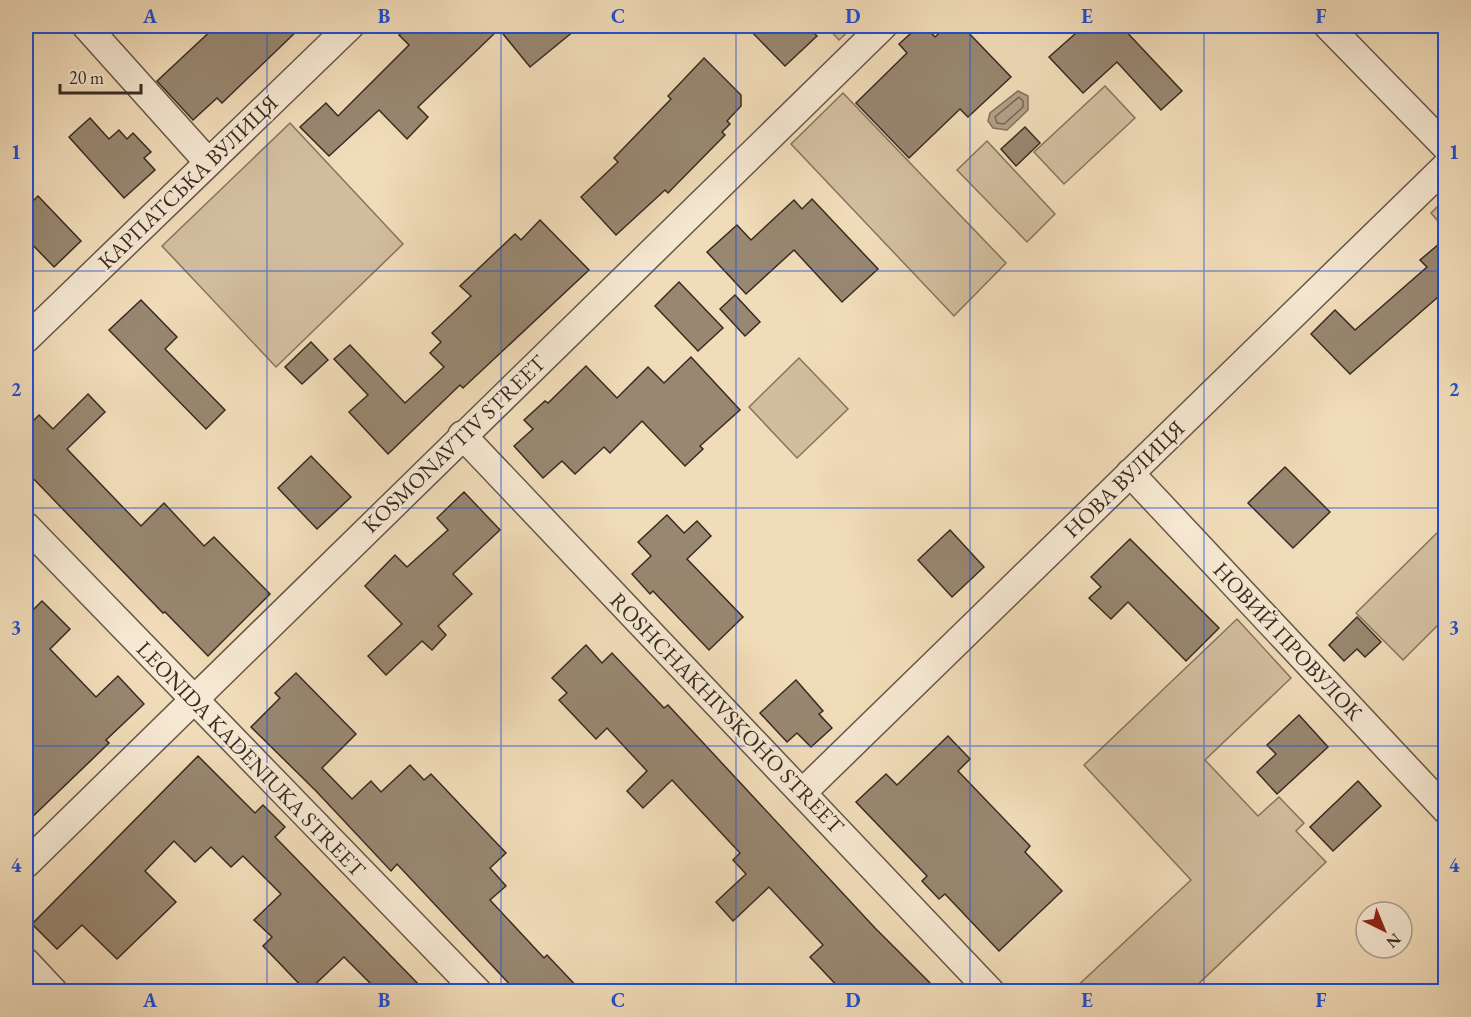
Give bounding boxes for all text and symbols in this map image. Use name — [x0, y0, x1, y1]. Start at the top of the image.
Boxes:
text: A — [142, 3, 158, 29]
text: B — [378, 3, 390, 29]
text: C — [611, 3, 625, 29]
text: D — [845, 3, 861, 29]
text: E — [1081, 3, 1093, 29]
text: F — [1316, 3, 1327, 29]
scale bar — [60, 57, 141, 95]
text: 20 m — [69, 66, 104, 89]
street label: КАРПАТСЬКА ВУЛИЦЯ — [92, 88, 284, 276]
text: 1 — [11, 139, 21, 165]
text: 1 — [1449, 139, 1459, 165]
street label: KOSMONAVTIV STREET — [356, 348, 552, 539]
text: 2 — [11, 376, 22, 402]
text: 2 — [1449, 376, 1460, 402]
street label: НОВА ВУЛИЦЯ — [1057, 414, 1191, 544]
street label: НОВИЙ ПРОВУЛОК — [1207, 556, 1369, 727]
street label: ROSHCHAKHIVSKOHO STREET — [604, 586, 850, 840]
text: 3 — [11, 614, 21, 640]
text: 3 — [1449, 614, 1459, 640]
street label: LEONIDA KADENIUKA STREET — [130, 635, 372, 884]
text: 4 — [11, 852, 22, 878]
text: 4 — [1449, 852, 1460, 878]
north arrow — [1354, 900, 1414, 960]
text: N — [1382, 929, 1406, 953]
text: A — [142, 987, 158, 1013]
text: B — [378, 987, 390, 1013]
text: C — [611, 987, 625, 1013]
text: D — [845, 987, 861, 1013]
text: E — [1081, 987, 1093, 1013]
text: F — [1316, 987, 1327, 1013]

